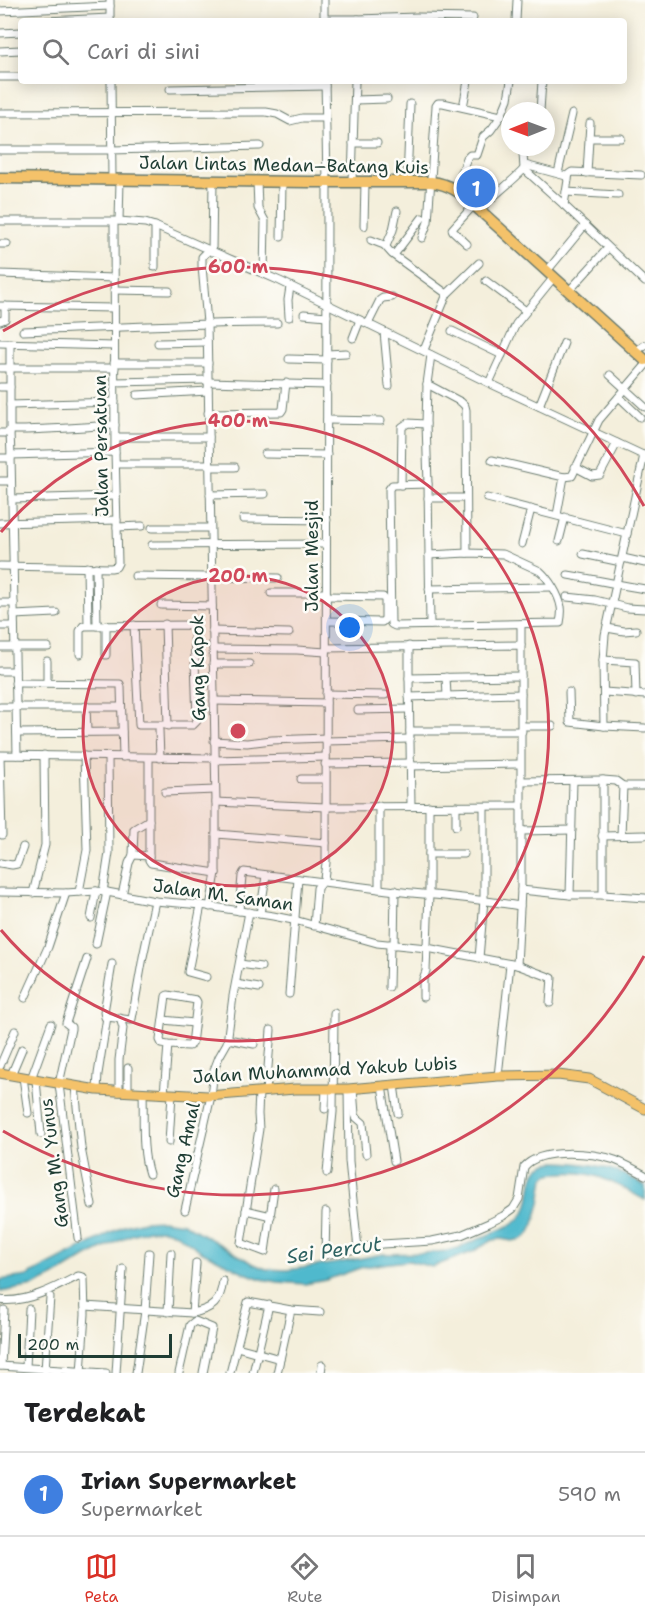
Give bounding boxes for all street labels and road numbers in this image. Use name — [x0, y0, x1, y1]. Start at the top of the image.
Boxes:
street label: Jalan Lintas Medan–Batang Kuis — [139, 150, 429, 180]
street label: Jalan Persatuan — [88, 375, 114, 517]
street label: Jalan Mesjid — [300, 500, 324, 612]
street label: Gang Kapok — [185, 615, 211, 721]
street label: Jalan M. Saman — [151, 873, 295, 917]
street label: Jalan Muhammad Yakub Lubis — [192, 1051, 458, 1089]
street label: Gang M. Yunus — [34, 1097, 74, 1229]
street label: Gang Amal — [160, 1099, 206, 1200]

